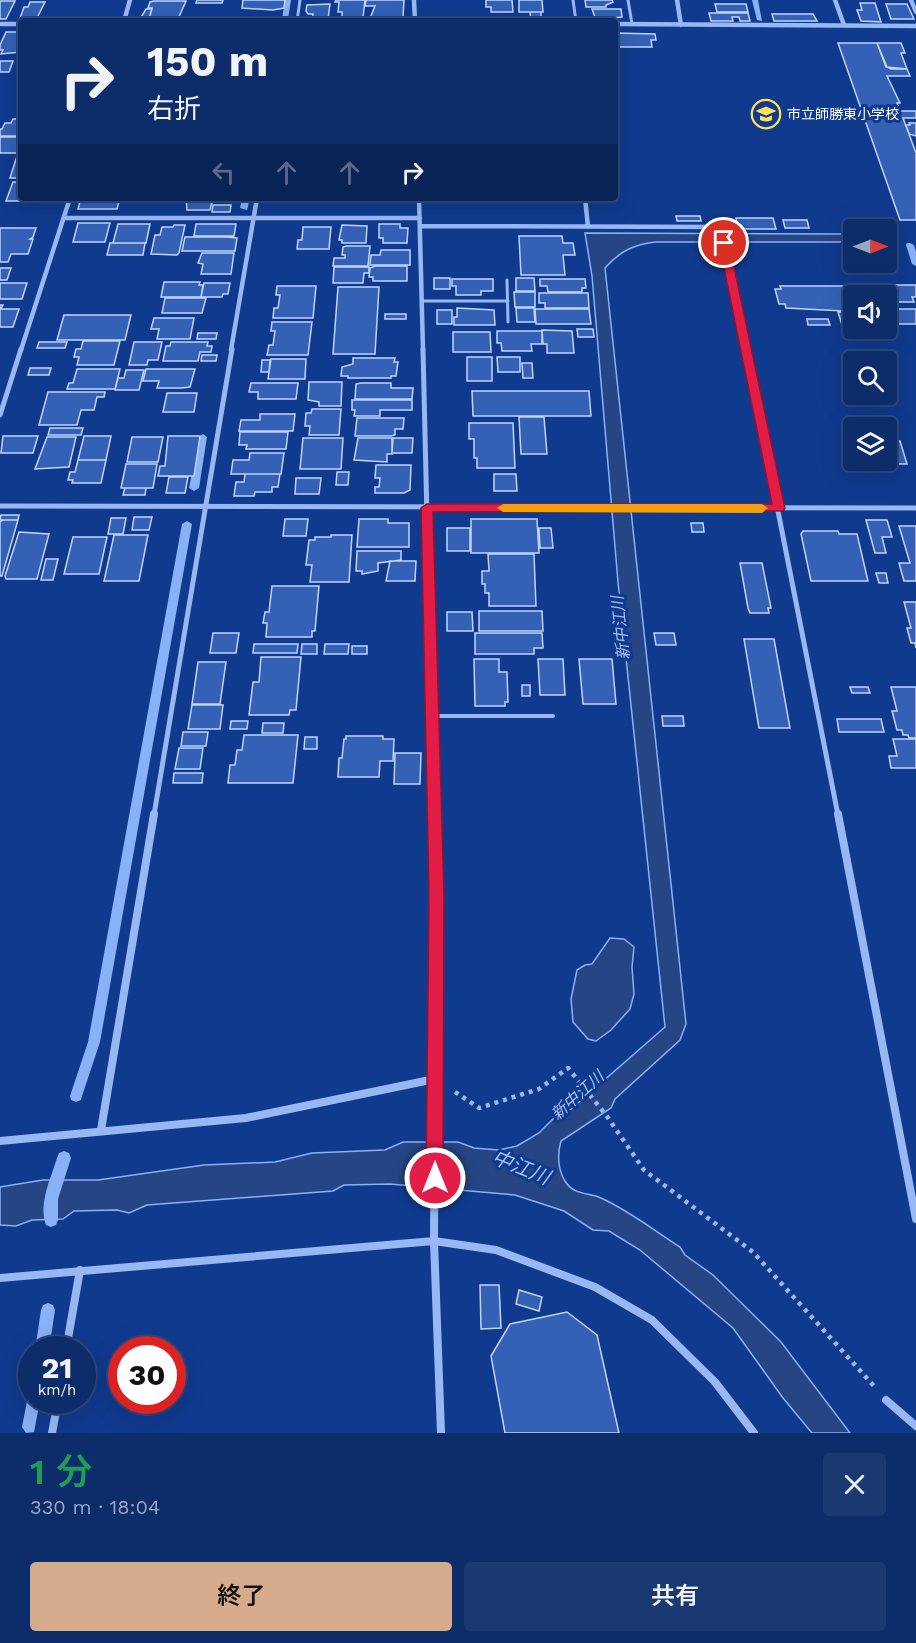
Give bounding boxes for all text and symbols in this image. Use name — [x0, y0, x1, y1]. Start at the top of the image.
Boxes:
text: 150 m — [147, 37, 268, 86]
icon: right — [48, 42, 126, 120]
text: 右折 — [147, 93, 201, 125]
school or university icon: 市立師勝東小学校 — [750, 98, 782, 130]
place label: 市立師勝東小学校 — [787, 106, 899, 122]
icon: left — [207, 156, 240, 189]
icon: ahead — [270, 156, 303, 189]
icon: ahead — [333, 156, 366, 189]
icon: right — [396, 156, 429, 189]
pin — [698, 217, 749, 268]
north arrow — [843, 219, 897, 273]
map controls — [843, 219, 897, 471]
icon: arrive — [707, 226, 740, 259]
button: sound — [843, 285, 897, 339]
button: search — [843, 351, 897, 405]
button: layers — [843, 417, 897, 471]
water label: 新中江川 — [607, 593, 633, 661]
water label: 新中江川 — [547, 1066, 609, 1124]
water label: 中江川 — [489, 1145, 555, 1190]
position arrow — [403, 1146, 467, 1210]
speed limit sign: 30 — [108, 1336, 186, 1414]
text: 21 — [42, 1350, 72, 1385]
text: km/h — [38, 1381, 76, 1399]
text: 1 分 — [30, 1451, 92, 1493]
button: close — [823, 1453, 886, 1516]
text: 330 m · 18:04 — [30, 1495, 160, 1519]
button: 終了 — [30, 1562, 452, 1631]
button: 共有 — [464, 1562, 886, 1631]

